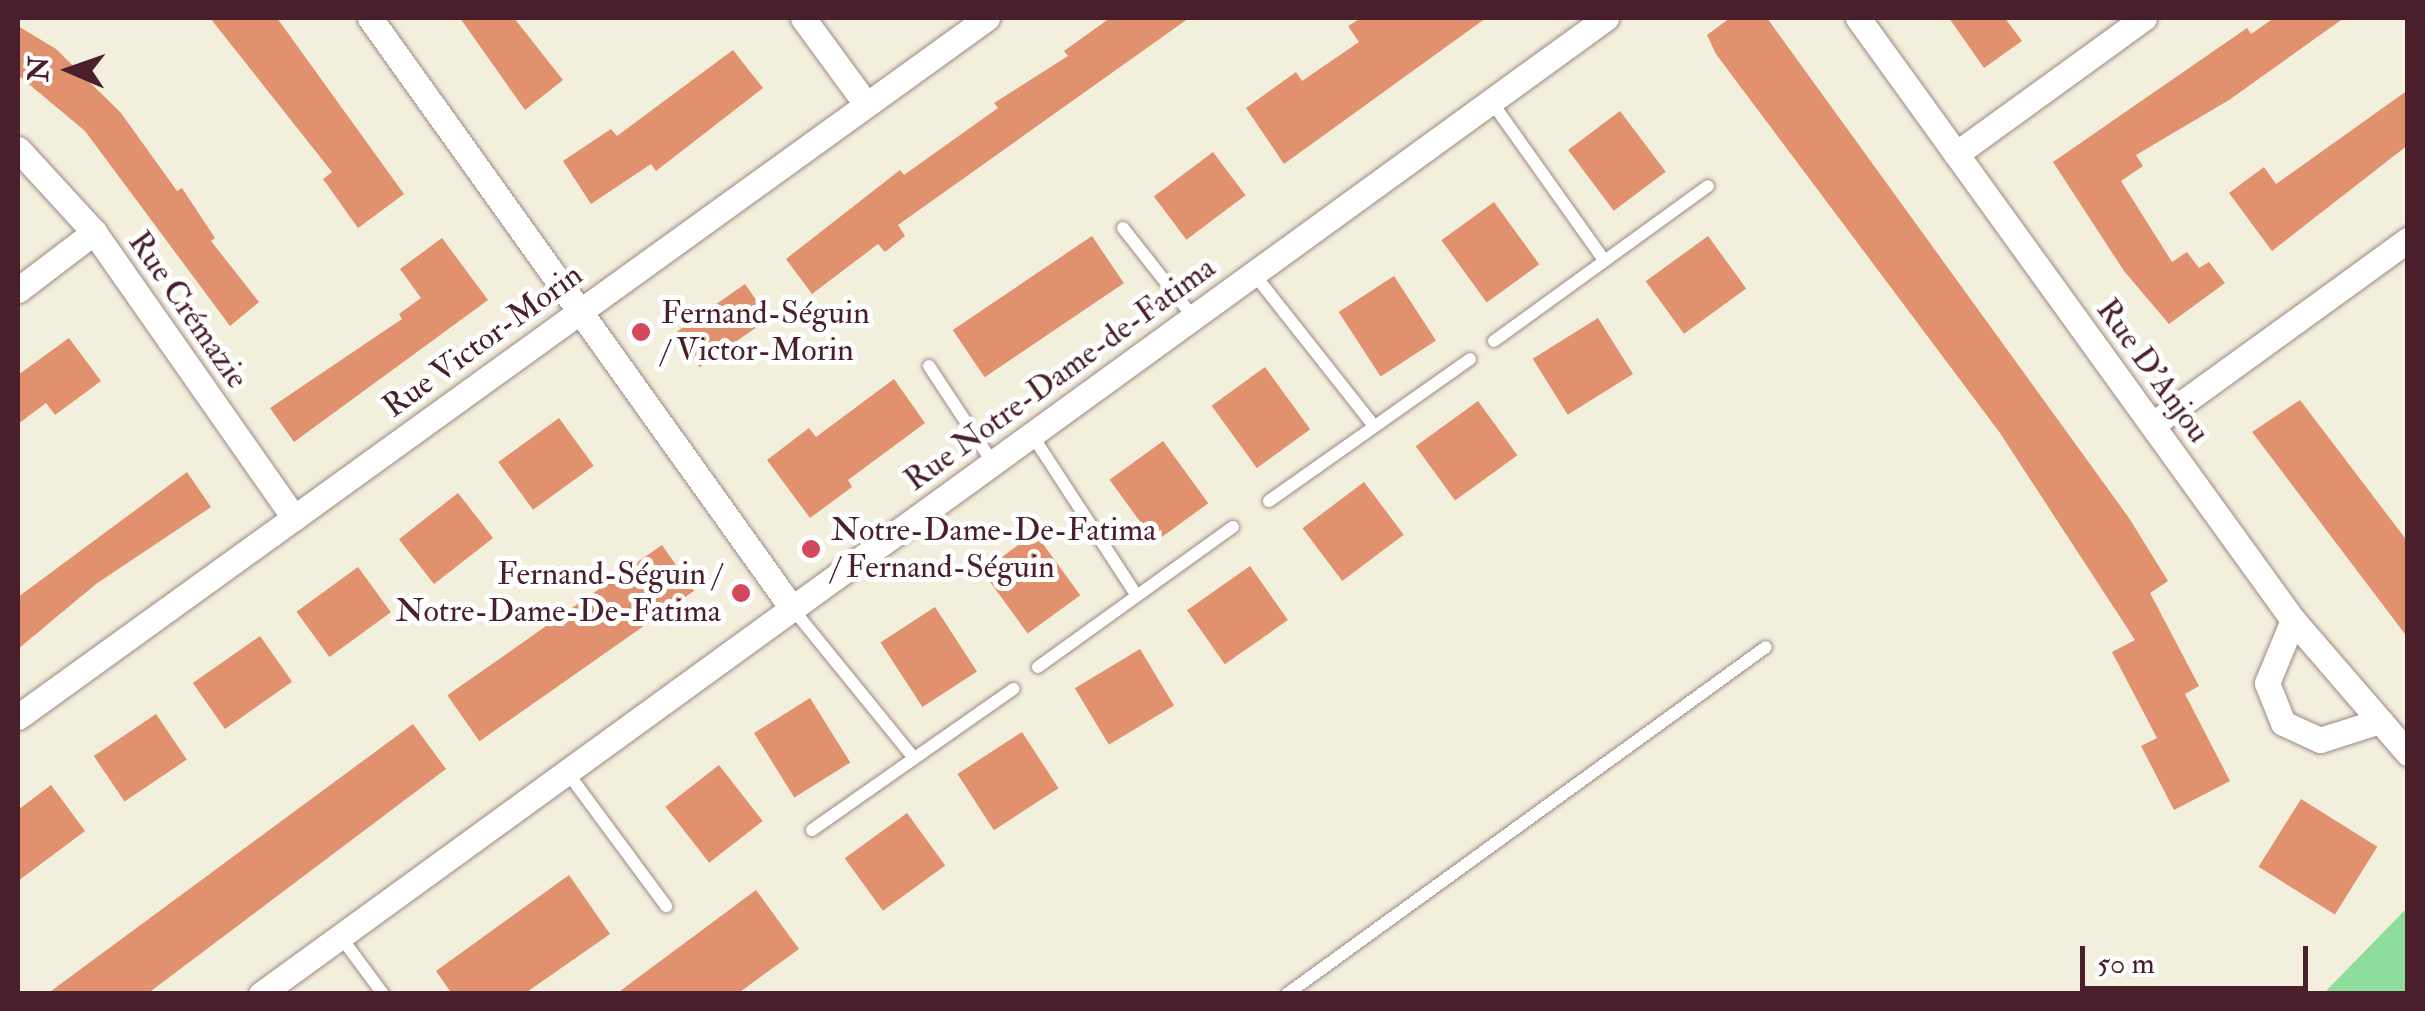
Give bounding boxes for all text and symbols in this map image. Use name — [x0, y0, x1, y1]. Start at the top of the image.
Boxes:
north arrow — [20, 20, 120, 120]
text: N — [22, 56, 57, 82]
street label: Rue Crémazie — [120, 224, 256, 396]
street label: Rue Notre-Dame-de-Fatima — [897, 248, 1223, 500]
street label: Rue Victor-Morin — [376, 256, 590, 426]
street label: Rue D'Anjou — [2088, 292, 2218, 450]
place label: Fernand-Séguin / Victor-Morin — [661, 295, 870, 370]
marker: Fernand-Séguin / Victor-Morin — [630, 321, 652, 343]
place label: Notre-Dame-De-Fatima / Fernand-Séguin — [831, 512, 1156, 587]
marker: Notre-Dame-De-Fatima / Fernand-Séguin — [800, 538, 822, 560]
place label: Fernand-Séguin / Notre-Dame-De-Fatima — [396, 556, 721, 631]
marker: Fernand-Séguin / Notre-Dame-De-Fatima — [730, 582, 752, 604]
scale bar — [2085, 926, 2312, 988]
text: 50 m — [2097, 945, 2155, 982]

